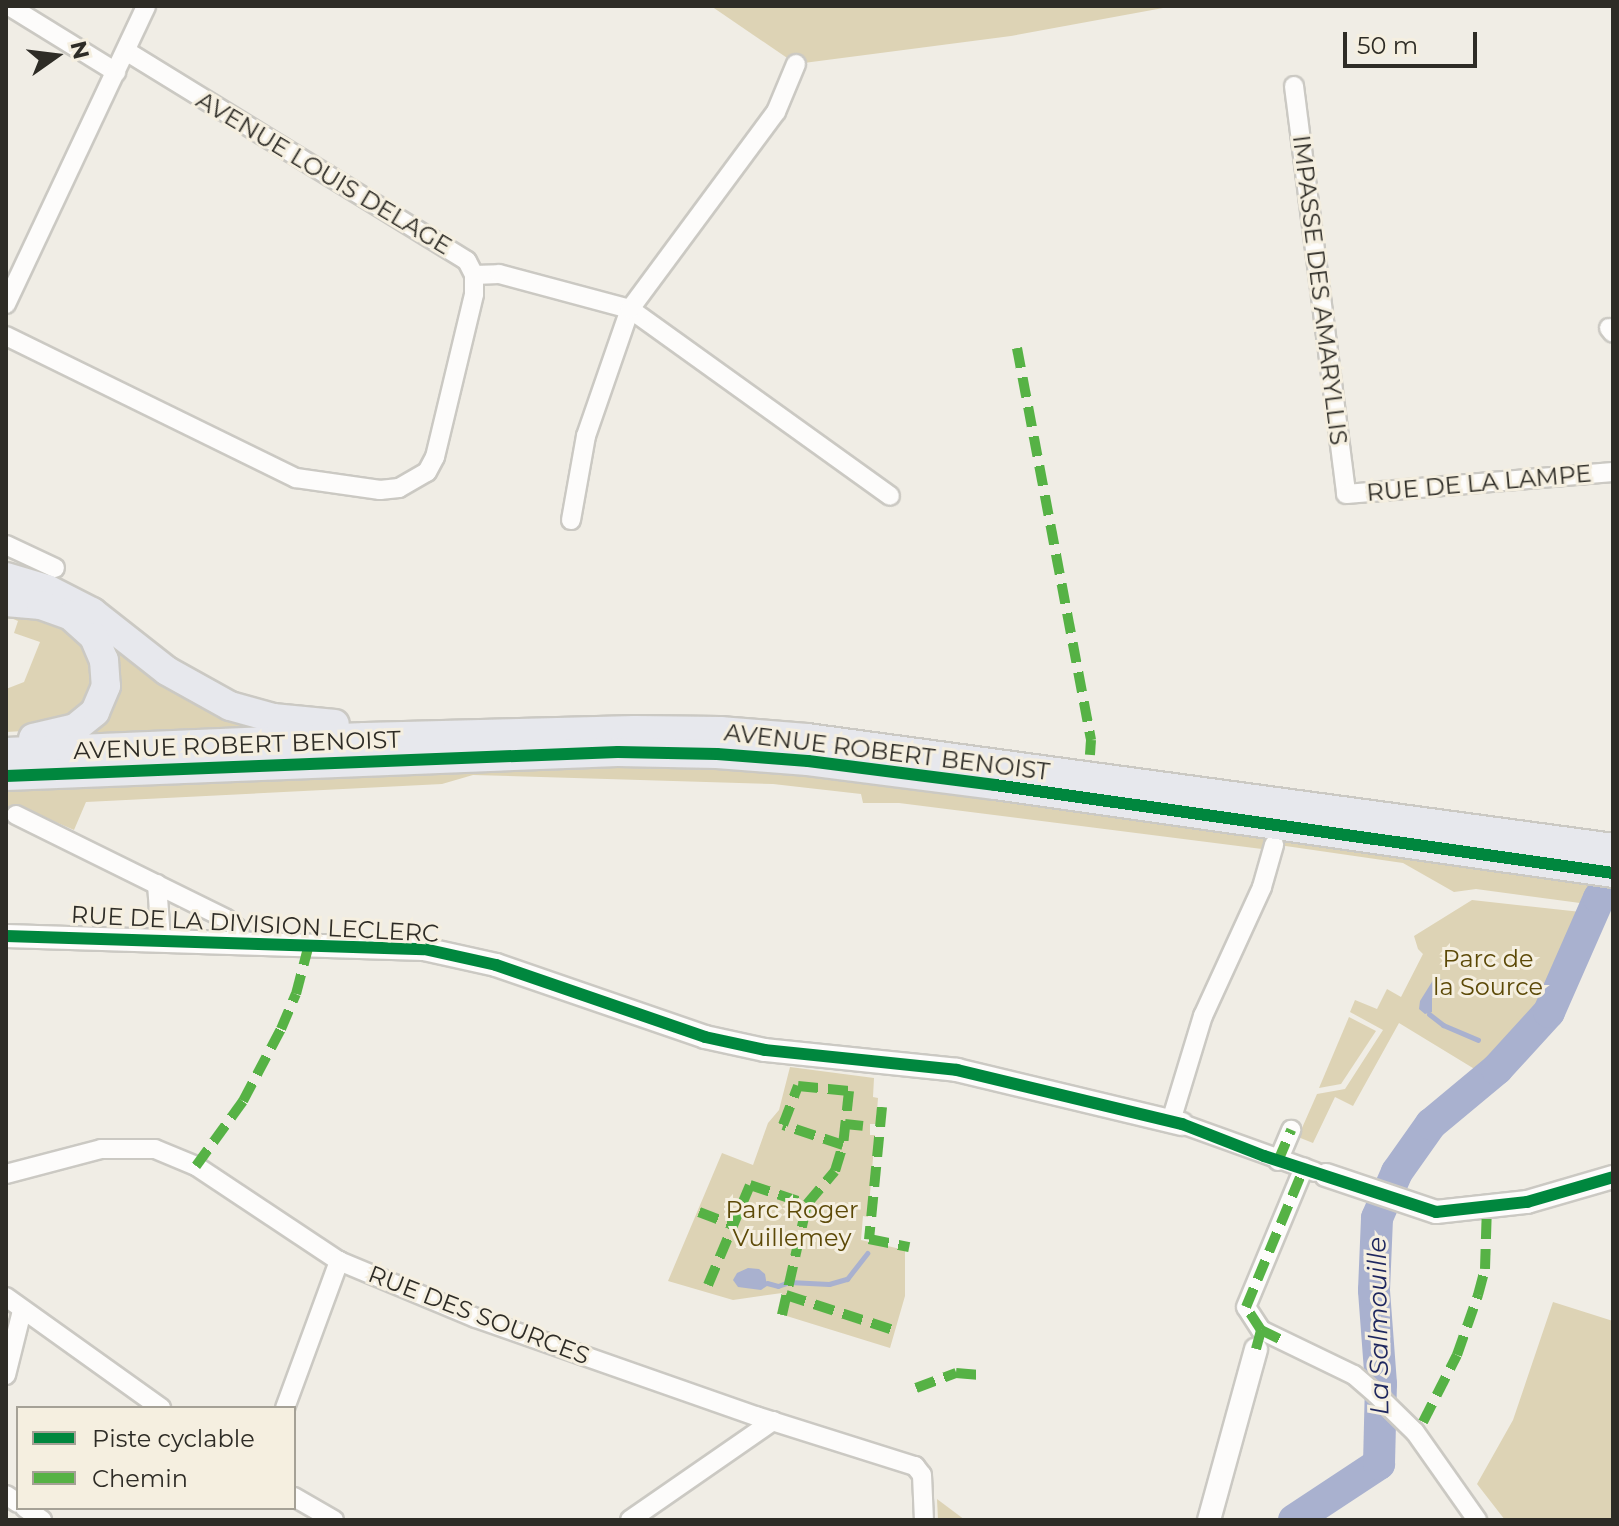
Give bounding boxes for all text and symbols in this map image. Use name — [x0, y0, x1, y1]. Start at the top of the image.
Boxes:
north arrow — [16, 16, 96, 96]
scale bar — [1347, 16, 1481, 66]
text: 50 m — [1357, 31, 1418, 60]
text: N — [65, 38, 95, 62]
street label: AVENUE LOUIS DELAGE — [191, 85, 457, 261]
street label: IMPASSE DES AMARYLLIS — [1287, 133, 1353, 447]
street label: RUE DE LA LAMPE — [1365, 459, 1593, 507]
street label: AVENUE ROBERT BENOIST — [723, 718, 1051, 786]
street label: AVENUE ROBERT BENOIST — [73, 725, 401, 765]
street label: RUE DE LA DIVISION LECLERC — [70, 900, 440, 948]
park label: Parc de la Source — [1433, 945, 1543, 1001]
park label: Parc Roger Vuillemey — [725, 1196, 859, 1252]
water label: La Salmouille — [1362, 1237, 1396, 1415]
street label: RUE DES SOURCES — [364, 1259, 594, 1371]
legend — [16, 1406, 296, 1510]
text: Piste cyclable — [92, 1424, 255, 1453]
text: Chemin — [92, 1464, 188, 1493]

